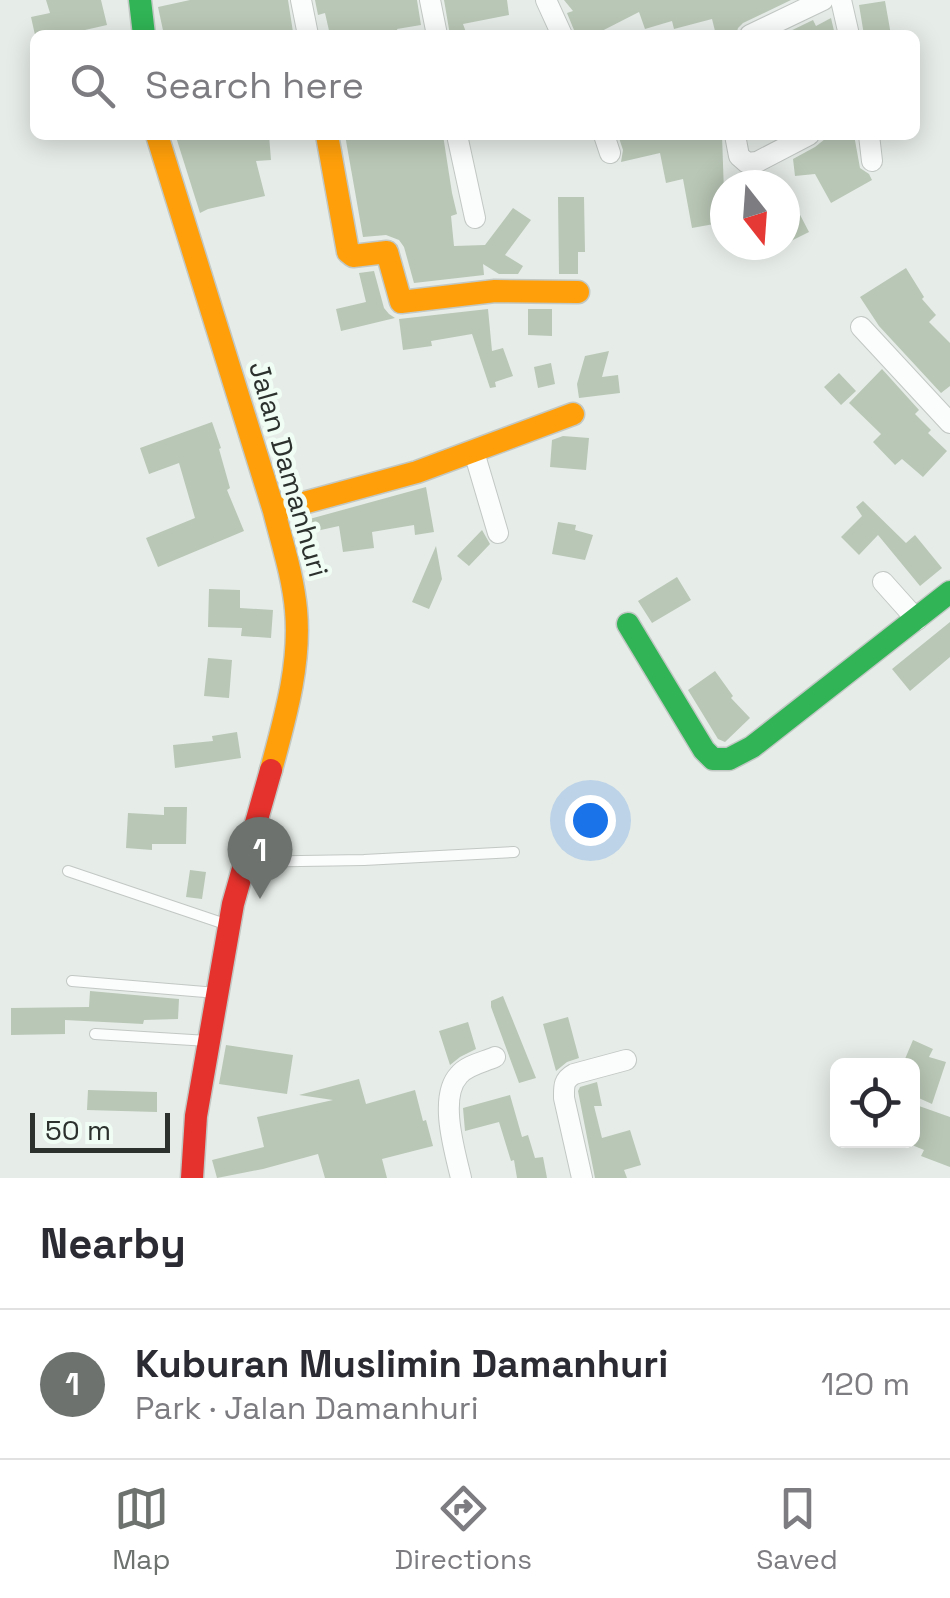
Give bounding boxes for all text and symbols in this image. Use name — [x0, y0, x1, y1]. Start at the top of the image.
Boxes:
search box — [30, 30, 920, 140]
icon: search — [65, 58, 120, 113]
text: Search here — [145, 61, 364, 109]
north arrow — [710, 170, 800, 260]
street label: Jalan Damanhuri — [241, 357, 337, 581]
your location — [565, 795, 616, 846]
pin: 1 — [228, 816, 292, 899]
map controls — [830, 1058, 920, 1148]
button: locate — [830, 1058, 920, 1148]
scale bar — [30, 1108, 170, 1152]
text: 50 m — [45, 1112, 111, 1148]
text: Nearby — [40, 1217, 186, 1270]
text: Kuburan Muslimin Damanhuri — [135, 1340, 668, 1388]
text: 1 — [65, 1364, 80, 1404]
text: 120 m — [821, 1364, 910, 1404]
text: Park · Jalan Damanhuri — [135, 1388, 479, 1428]
tab: Map — [112, 1481, 170, 1577]
tab: Directions — [395, 1481, 532, 1577]
tab: Saved — [756, 1481, 838, 1577]

